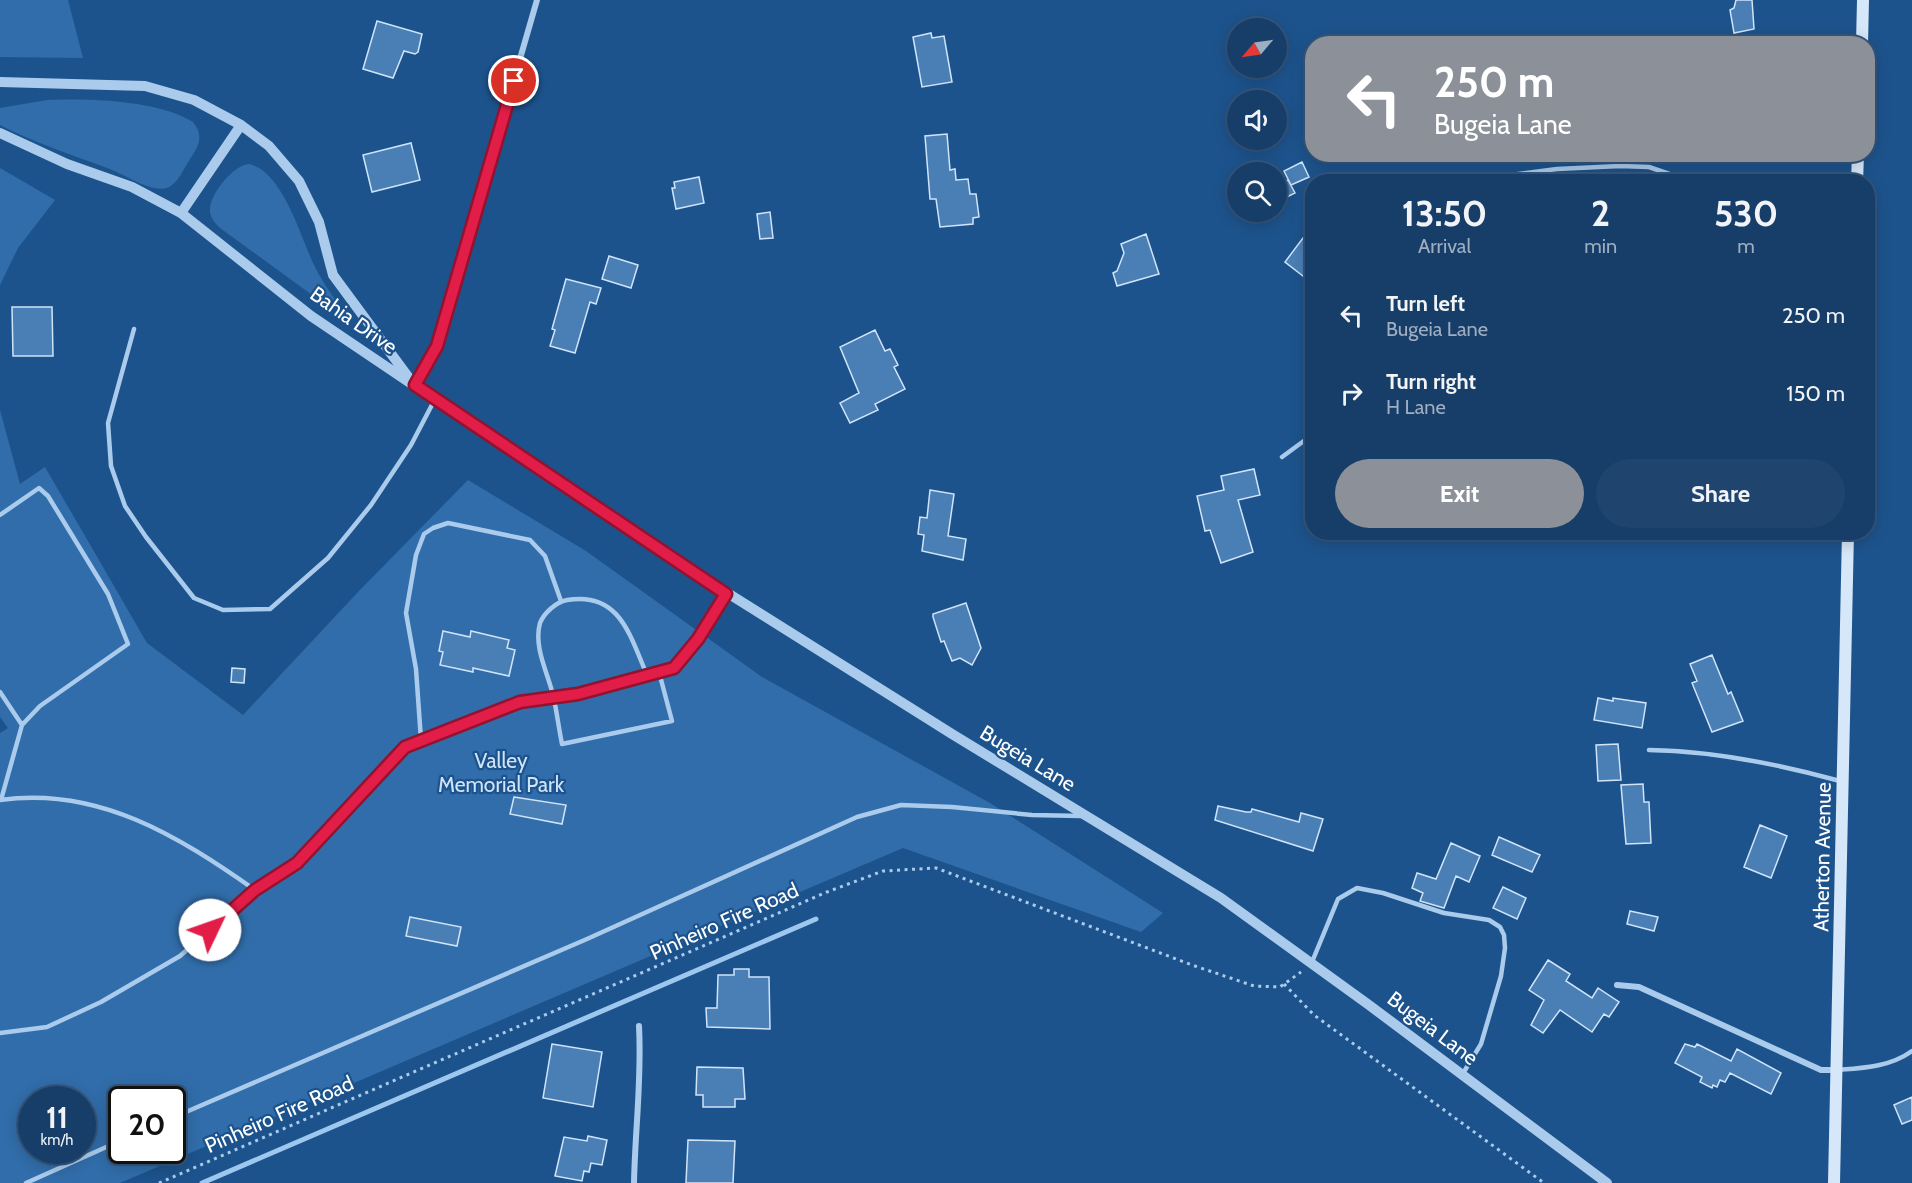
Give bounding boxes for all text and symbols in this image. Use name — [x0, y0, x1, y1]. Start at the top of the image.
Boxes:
north arrow — [1227, 18, 1287, 78]
map controls — [1227, 18, 1287, 222]
pin — [488, 55, 539, 106]
text: 250 m — [1434, 56, 1554, 108]
icon: left — [1335, 60, 1413, 138]
icon: arrive — [497, 64, 530, 97]
button: sound — [1227, 90, 1287, 150]
text: Bugeia Lane — [1434, 108, 1572, 141]
button: search — [1227, 162, 1287, 222]
text: 13:50 — [1402, 191, 1487, 235]
text: 2 — [1591, 191, 1610, 235]
text: 530 — [1714, 191, 1778, 235]
text: Arrival — [1418, 234, 1471, 258]
text: min — [1584, 234, 1617, 258]
text: m — [1737, 234, 1755, 258]
street label: Bahia Drive — [306, 281, 402, 359]
text: Turn left — [1386, 290, 1465, 317]
icon: left — [1335, 299, 1368, 332]
text: 250 m — [1782, 302, 1845, 329]
text: Bugeia Lane — [1386, 317, 1488, 341]
text: Turn right — [1386, 368, 1476, 395]
icon: right — [1335, 377, 1368, 410]
text: 150 m — [1786, 380, 1845, 407]
text: H Lane — [1386, 395, 1446, 419]
button: Exit — [1335, 459, 1584, 528]
button: Share — [1596, 459, 1845, 528]
street label: Bugeia Lane — [976, 720, 1081, 796]
park label: Valley Memorial Park — [438, 748, 565, 797]
street label: Atherton Avenue — [1808, 782, 1836, 932]
street label: Pinheiro Fire Road — [646, 877, 802, 965]
position arrow — [178, 898, 242, 962]
street label: Bugeia Lane — [1383, 986, 1483, 1070]
street label: Pinheiro Fire Road — [201, 1070, 357, 1158]
speed limit sign: 20 — [108, 1086, 186, 1164]
text: 11 — [46, 1099, 68, 1136]
text: km/h — [41, 1131, 73, 1149]

